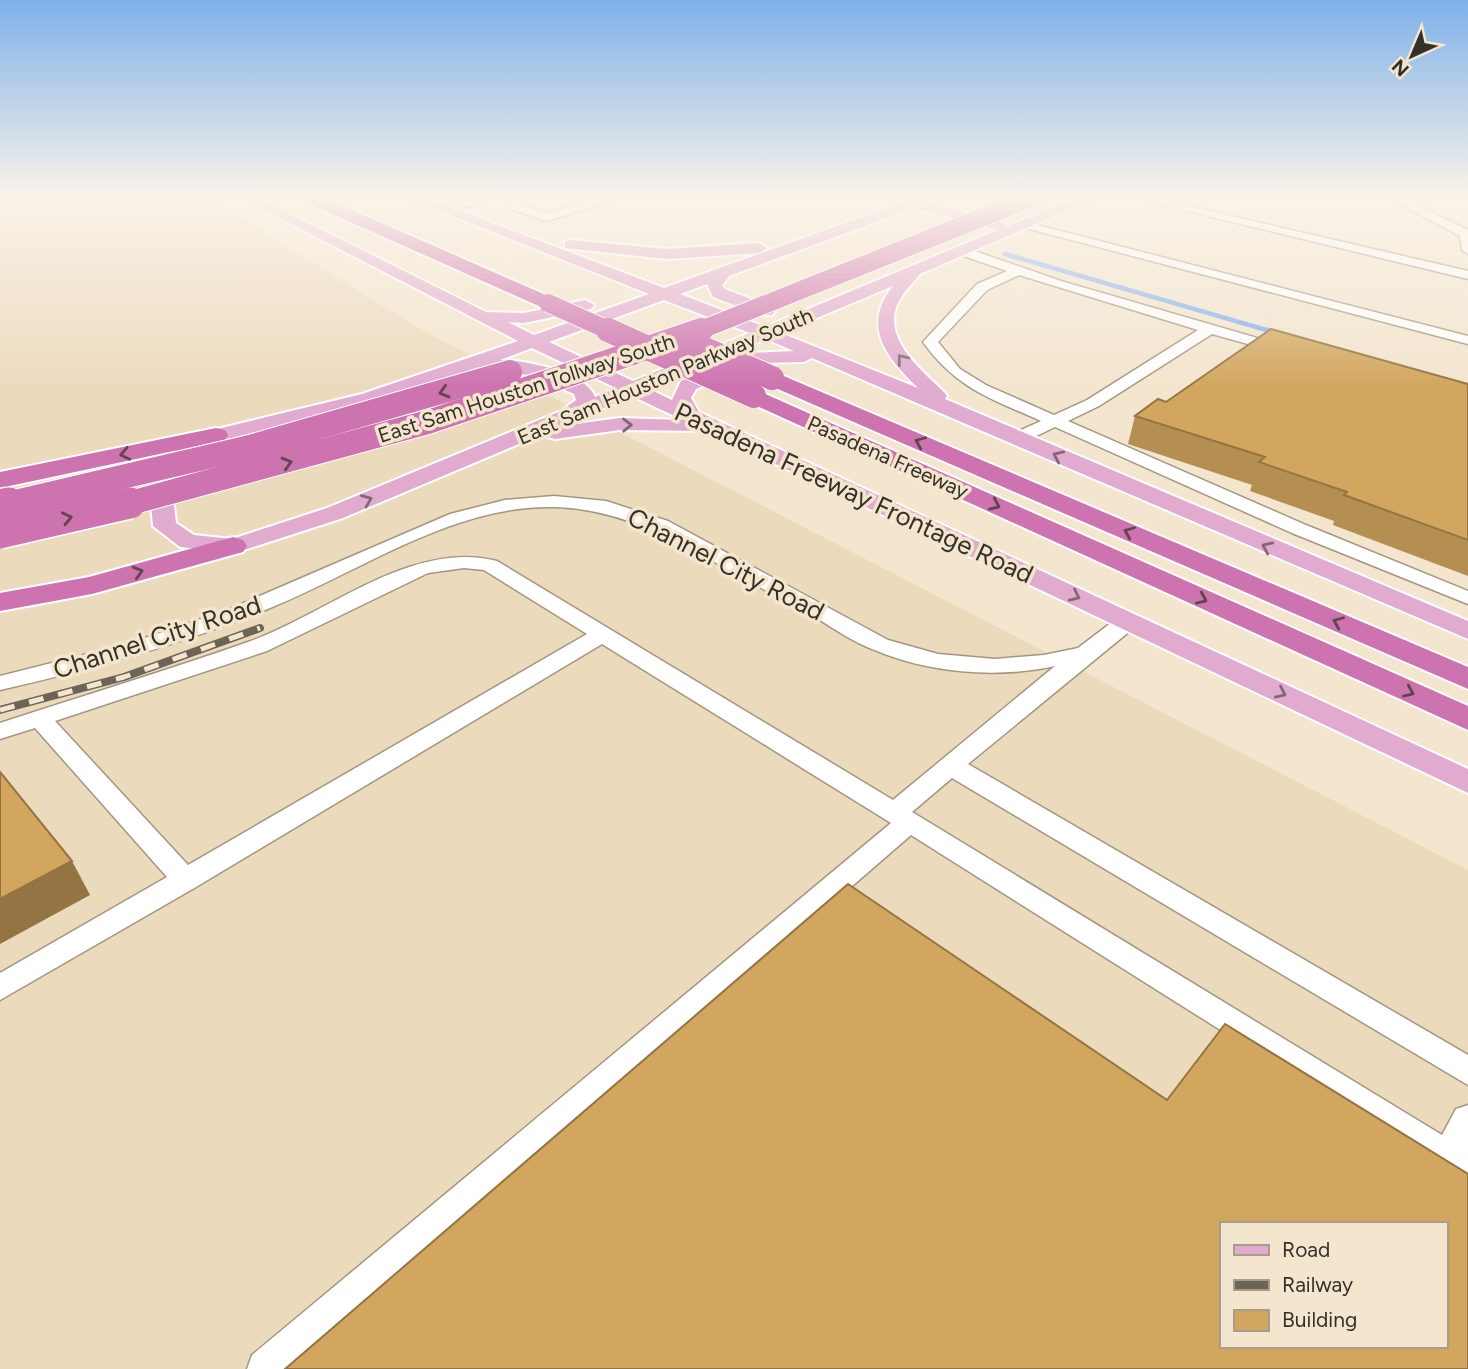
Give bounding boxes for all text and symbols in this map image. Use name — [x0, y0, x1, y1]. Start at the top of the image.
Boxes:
north arrow — [1377, 21, 1447, 91]
text: N — [1387, 54, 1414, 81]
street label: East Sam Houston Parkway South — [514, 302, 816, 450]
street label: East Sam Houston Tollway South — [375, 328, 677, 448]
one-way arrow — [898, 354, 911, 367]
one-way arrow — [438, 383, 450, 398]
street label: Pasadena Freeway Frontage Road — [670, 396, 1038, 590]
street label: Pasadena Freeway — [804, 410, 972, 504]
one-way arrow — [622, 417, 633, 432]
one-way arrow — [915, 436, 927, 450]
one-way arrow — [119, 445, 131, 460]
one-way arrow — [1053, 450, 1065, 464]
one-way arrow — [281, 457, 293, 471]
one-way arrow — [361, 494, 373, 508]
one-way arrow — [988, 497, 1000, 511]
street label: Channel City Road — [622, 501, 830, 627]
one-way arrow — [61, 512, 73, 526]
one-way arrow — [1124, 526, 1136, 540]
one-way arrow — [1262, 541, 1274, 555]
one-way arrow — [132, 566, 144, 581]
street label: Channel City Road — [49, 588, 265, 686]
one-way arrow — [1068, 588, 1080, 602]
one-way arrow — [1195, 591, 1207, 605]
one-way arrow — [1333, 617, 1345, 631]
one-way arrow — [1402, 684, 1415, 698]
one-way arrow — [1273, 685, 1286, 699]
legend — [1220, 1222, 1447, 1348]
text: Road — [1282, 1237, 1330, 1262]
text: Railway — [1282, 1272, 1353, 1297]
text: Building — [1282, 1307, 1357, 1332]

